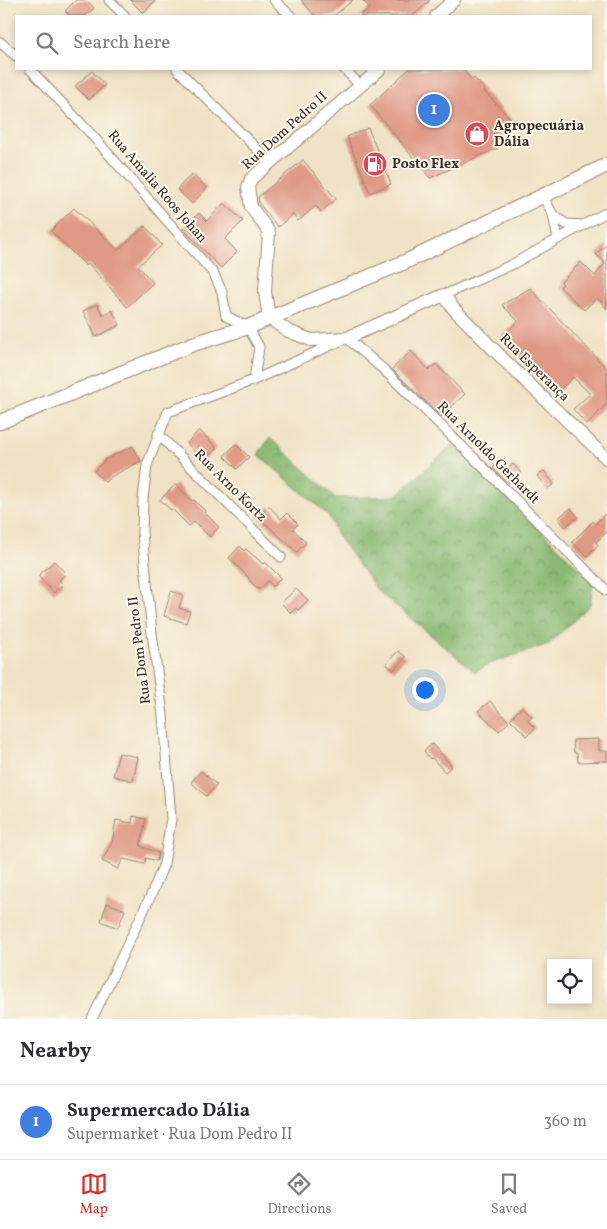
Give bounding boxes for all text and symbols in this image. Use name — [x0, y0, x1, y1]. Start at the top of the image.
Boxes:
search box — [15, 15, 592, 70]
icon: search — [33, 29, 61, 57]
text: Search here — [73, 30, 170, 56]
street label: Rua Dom Pedro II — [238, 88, 332, 174]
pin: 1 — [418, 91, 450, 129]
place label: Agropecuária Dália — [494, 117, 584, 152]
shop icon: Agropecuária Dália — [464, 121, 490, 147]
street label: Rua Amalia Roos Johan — [103, 127, 211, 247]
fuel station icon: Posto Flex — [362, 151, 388, 177]
place label: Posto Flex — [392, 155, 459, 174]
street label: Rua Esperança — [495, 330, 573, 406]
street label: Rua Arnoldo Gerhardt — [433, 398, 543, 508]
street label: Rua Arno Kortz — [189, 445, 271, 527]
street label: Rua Dom Pedro II — [124, 595, 156, 705]
your location — [412, 677, 438, 703]
map controls — [547, 959, 592, 1004]
button: locate — [547, 959, 592, 1004]
text: Nearby — [20, 1037, 91, 1066]
text: Supermercado Dália — [67, 1098, 250, 1124]
text: 1 — [33, 1111, 39, 1133]
text: 360 m — [544, 1111, 587, 1133]
text: Supermarket · Rua Dom Pedro II — [67, 1124, 292, 1146]
tab: Map — [80, 1170, 108, 1219]
tab: Directions — [267, 1170, 332, 1219]
tab: Saved — [491, 1170, 527, 1219]

